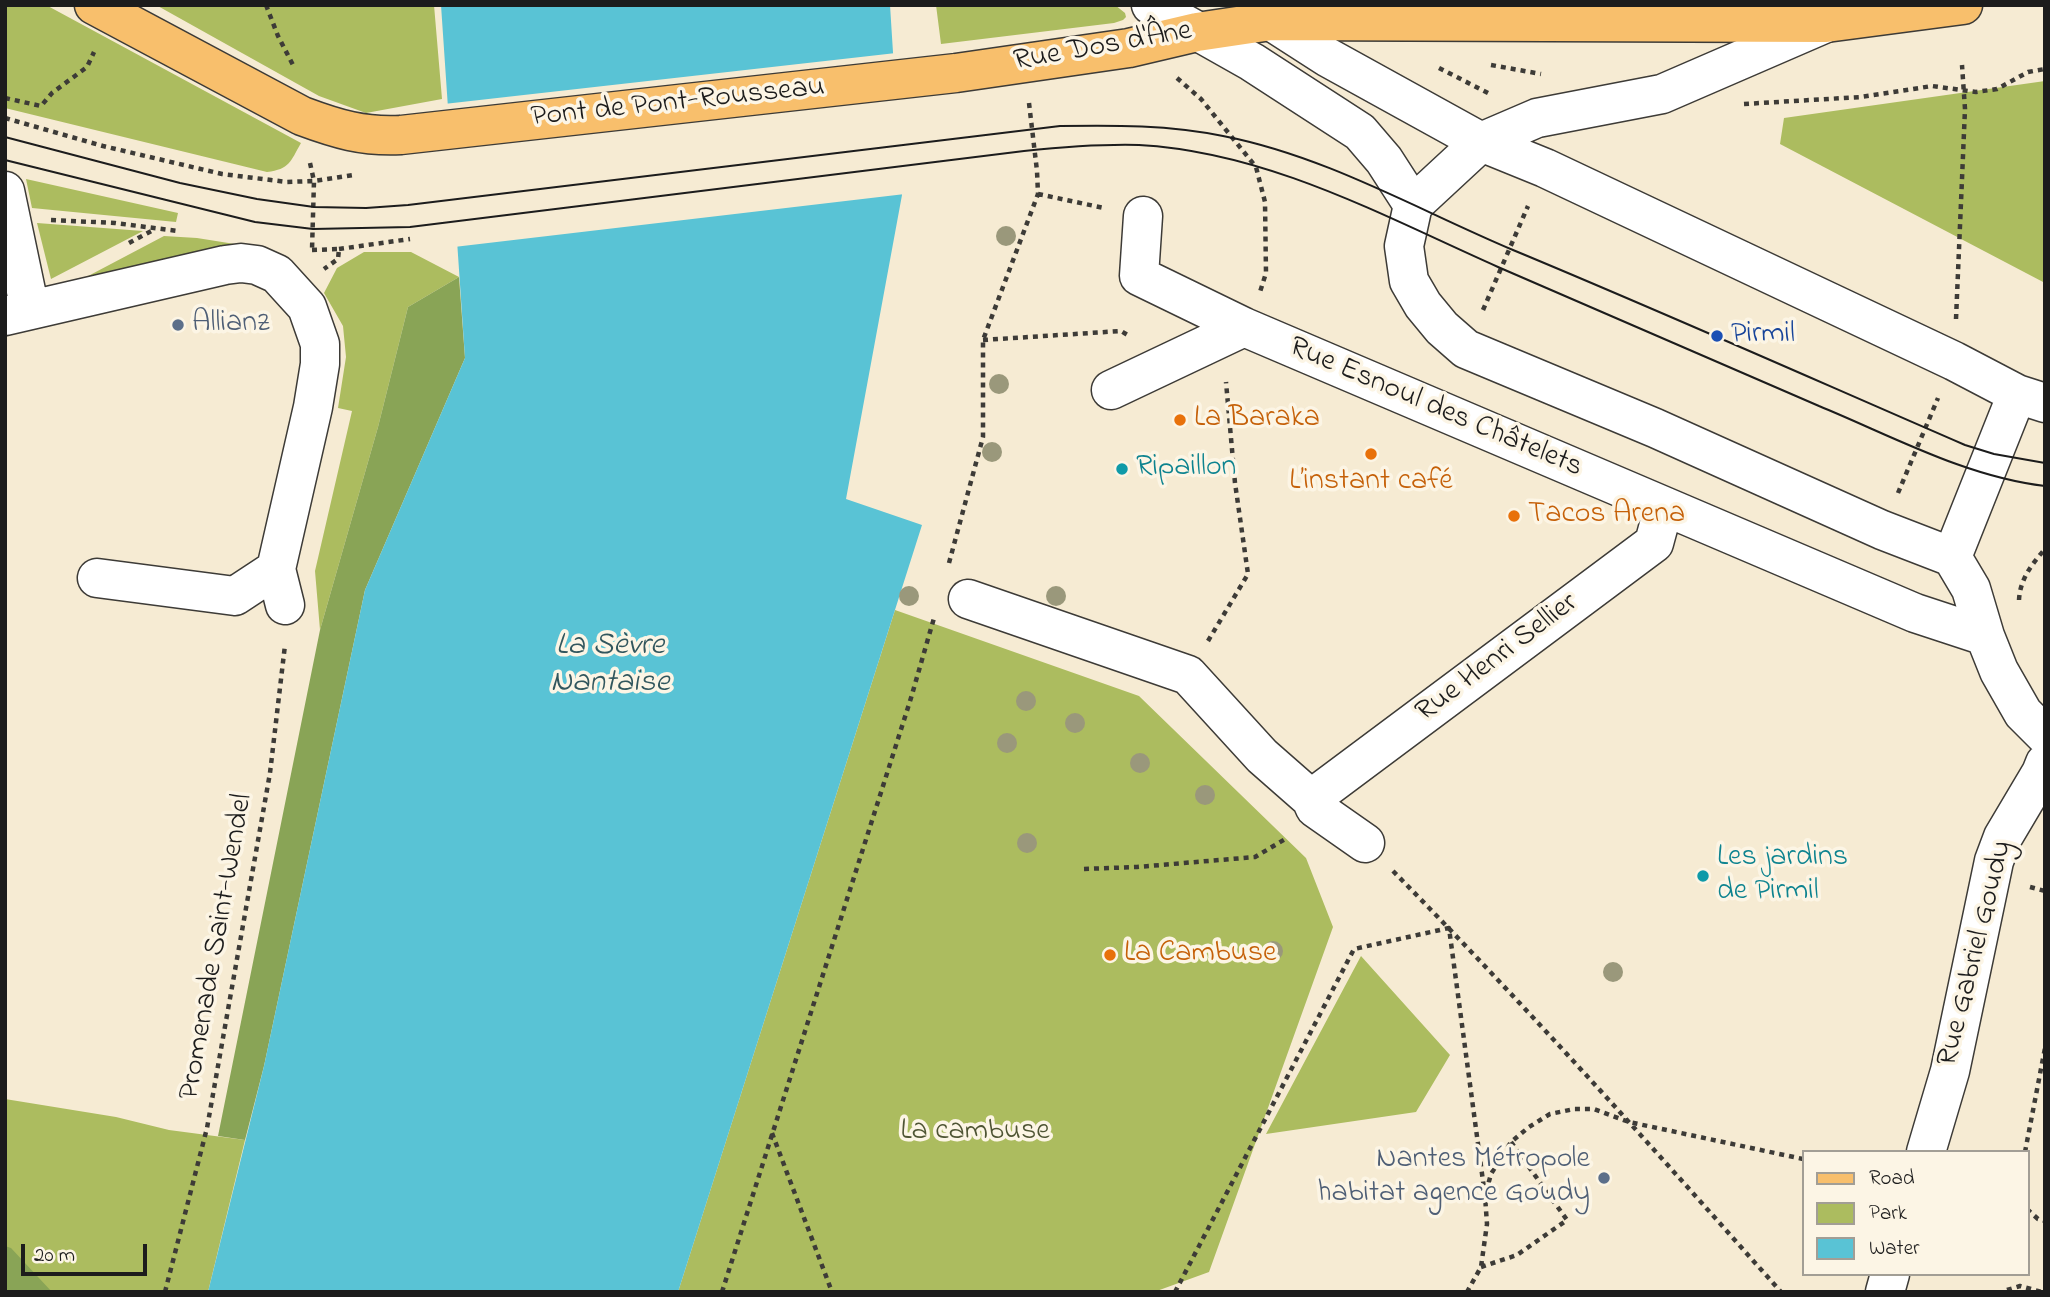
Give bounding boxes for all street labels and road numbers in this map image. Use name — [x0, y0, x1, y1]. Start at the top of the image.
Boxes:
street label: Rue Dos d'Âne — [1011, 15, 1195, 81]
street label: Pont de Pont-Rousseau — [529, 71, 827, 137]
street label: Rue Esnoul des Châtelets — [1283, 331, 1587, 487]
street label: Rue Henri Sellier — [1410, 586, 1586, 732]
street label: Promenade Saint-Wendel — [173, 791, 263, 1103]
street label: Rue Gabriel Goudy — [1932, 838, 2022, 1070]

